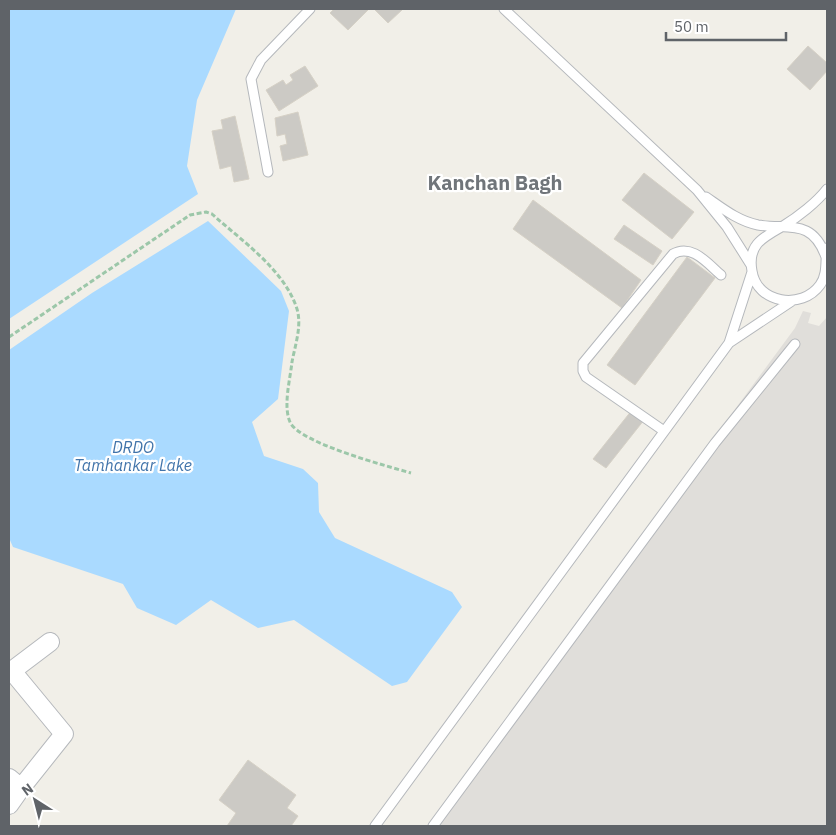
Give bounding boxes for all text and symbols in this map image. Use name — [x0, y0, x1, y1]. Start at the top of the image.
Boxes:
scale bar — [666, 10, 786, 42]
text: 50 m — [674, 17, 709, 36]
district label: Kanchan Bagh — [428, 169, 562, 196]
water label: DRDO Tamhankar Lake — [74, 437, 192, 475]
north arrow — [10, 775, 60, 825]
text: N — [18, 779, 37, 800]

